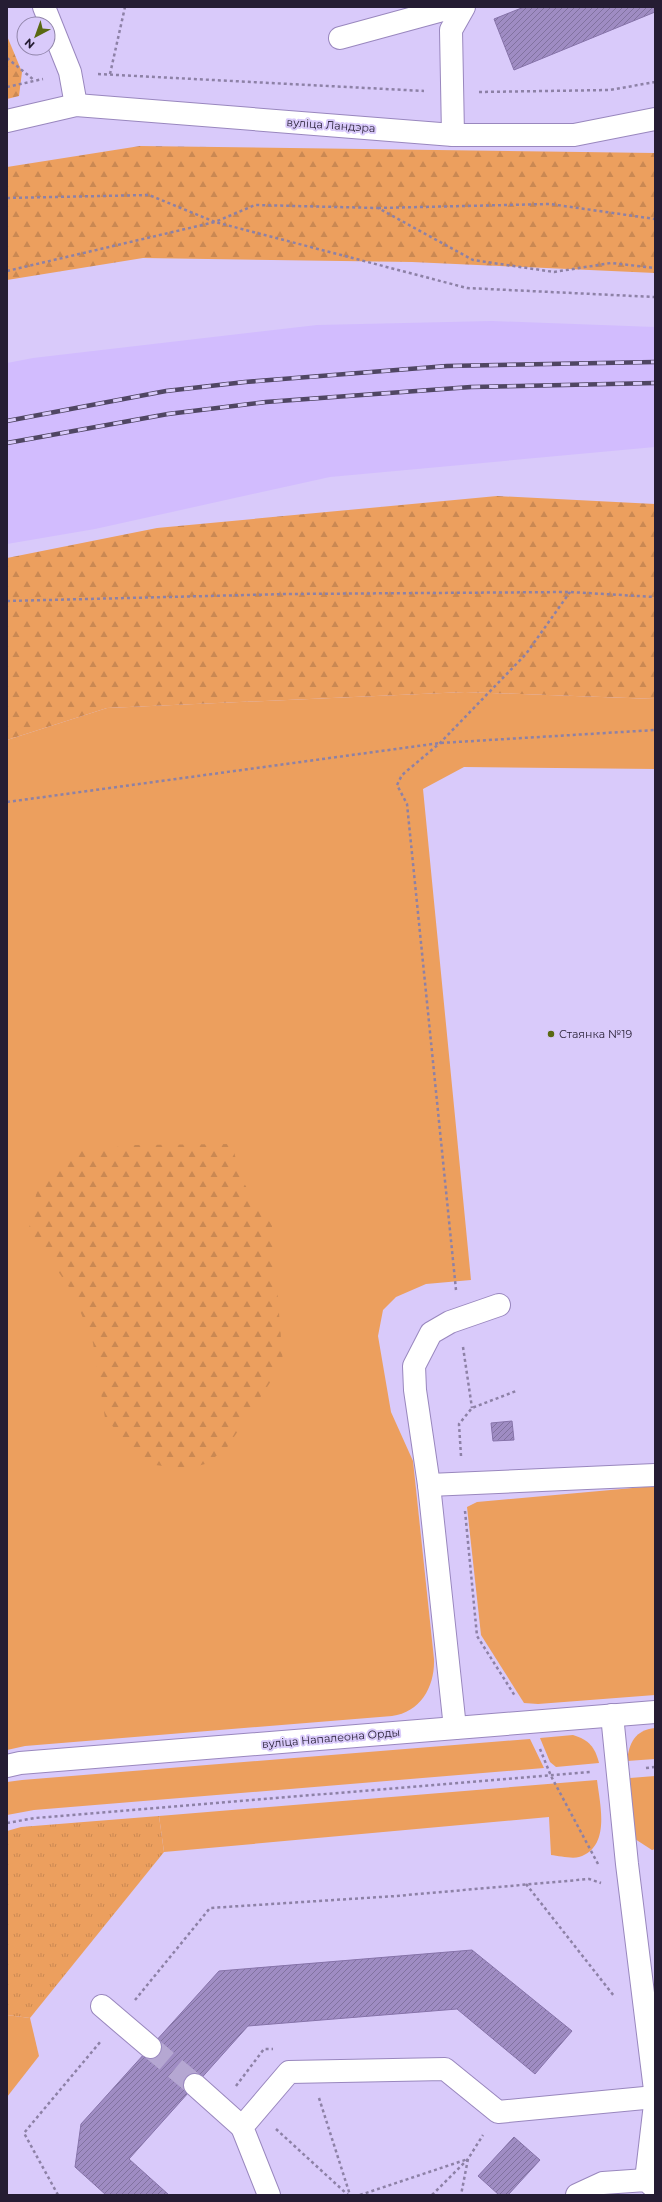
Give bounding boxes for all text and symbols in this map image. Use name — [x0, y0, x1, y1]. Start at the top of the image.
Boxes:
north arrow — [16, 16, 56, 56]
text: N — [21, 35, 37, 52]
street label: вуліца Ландэра — [286, 115, 376, 135]
place label: Стаянка №19 — [559, 1027, 632, 1041]
marker: Стаянка №19 — [546, 1029, 556, 1039]
street label: вуліца Напалеона Орды — [261, 1725, 401, 1751]

